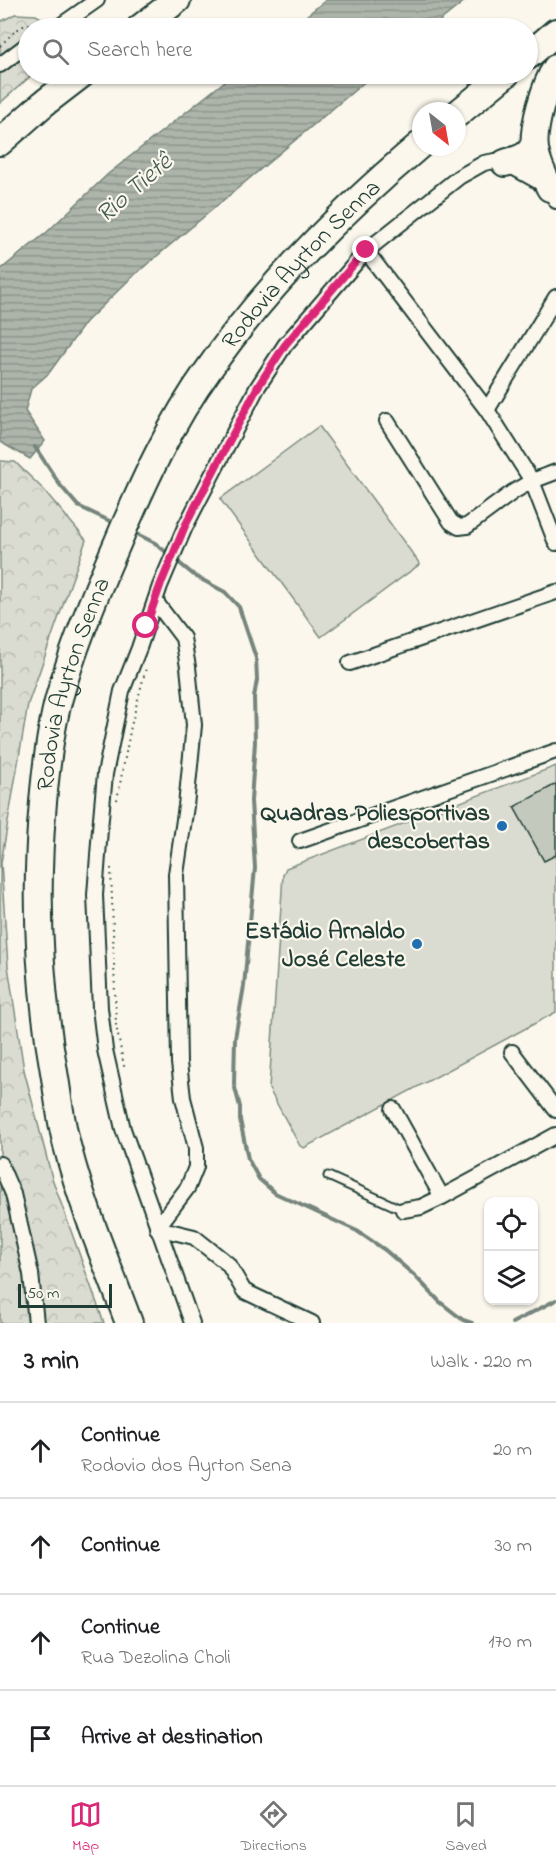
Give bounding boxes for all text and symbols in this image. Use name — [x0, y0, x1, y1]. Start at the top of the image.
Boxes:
search box — [18, 18, 538, 84]
icon: search — [39, 35, 72, 68]
text: Search here — [87, 35, 192, 67]
north arrow — [412, 102, 466, 156]
water label: Rio Tietê — [88, 144, 183, 233]
street label: Rodovia Ayrton Senna — [214, 172, 390, 357]
route end — [352, 236, 378, 262]
street label: Rodovia Ayrton Senna — [29, 572, 121, 793]
route start — [132, 612, 158, 638]
place label: Quadras Poliesportivas descobertas — [261, 797, 490, 860]
marker: Quadras Poliesportivas descobertas — [495, 819, 509, 833]
place label: Estádio Arnaldo José Celeste — [245, 915, 406, 978]
marker: Estádio Arnaldo José Celeste — [410, 937, 424, 951]
map controls — [484, 1197, 538, 1305]
button: locate — [484, 1197, 538, 1251]
button: layers — [484, 1251, 538, 1305]
scale bar — [18, 1281, 112, 1308]
text: 50 m — [27, 1282, 59, 1306]
text: 3 min — [24, 1343, 79, 1381]
text: Walk · 220 m — [430, 1348, 532, 1377]
text: Continue — [81, 1420, 160, 1452]
icon: ahead — [24, 1434, 57, 1467]
text: 20 m — [493, 1436, 532, 1465]
text: Rodovio dos Ayrton Sena — [81, 1452, 292, 1481]
icon: ahead — [24, 1530, 57, 1563]
text: Continue — [81, 1530, 160, 1562]
text: 30 m — [495, 1532, 532, 1561]
text: Continue — [81, 1612, 160, 1644]
icon: ahead — [24, 1626, 57, 1659]
text: 170 m — [488, 1628, 532, 1657]
text: Rua Dezolina Choli — [81, 1644, 231, 1673]
icon: arrive — [24, 1722, 57, 1755]
text: Arrive at destination — [81, 1722, 263, 1754]
tab: Map — [69, 1798, 102, 1858]
tab: Directions — [240, 1798, 307, 1858]
tab: Saved — [445, 1798, 487, 1858]

